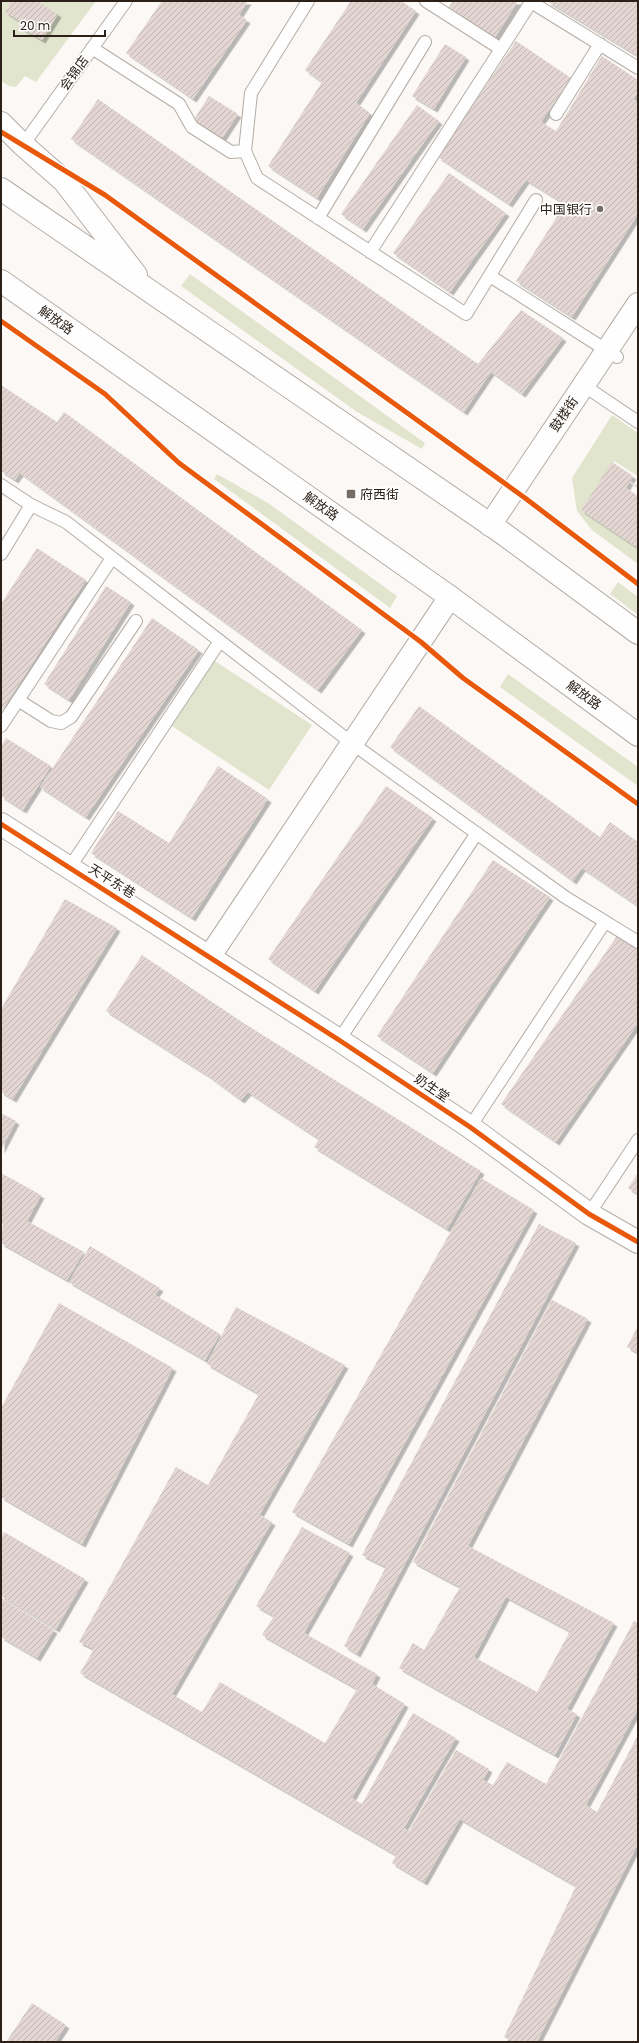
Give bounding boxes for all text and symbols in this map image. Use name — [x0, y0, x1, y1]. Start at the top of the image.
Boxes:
scale bar — [14, 12, 105, 38]
text: 20 m — [20, 17, 50, 34]
street label: 会锦店 — [55, 52, 93, 94]
place label: 中国银行 — [540, 200, 592, 219]
marker: 中国银行 — [595, 204, 605, 214]
street label: 解放路 — [35, 301, 77, 339]
street label: 鼓楼街 — [545, 393, 583, 435]
place label: 府西街 — [360, 485, 399, 504]
street label: 解放路 — [300, 487, 342, 525]
marker: 府西街 — [345, 488, 357, 500]
street label: 解放路 — [563, 676, 605, 714]
street label: 天平东巷 — [85, 859, 139, 903]
street label: 奶生堂 — [411, 1069, 453, 1107]

